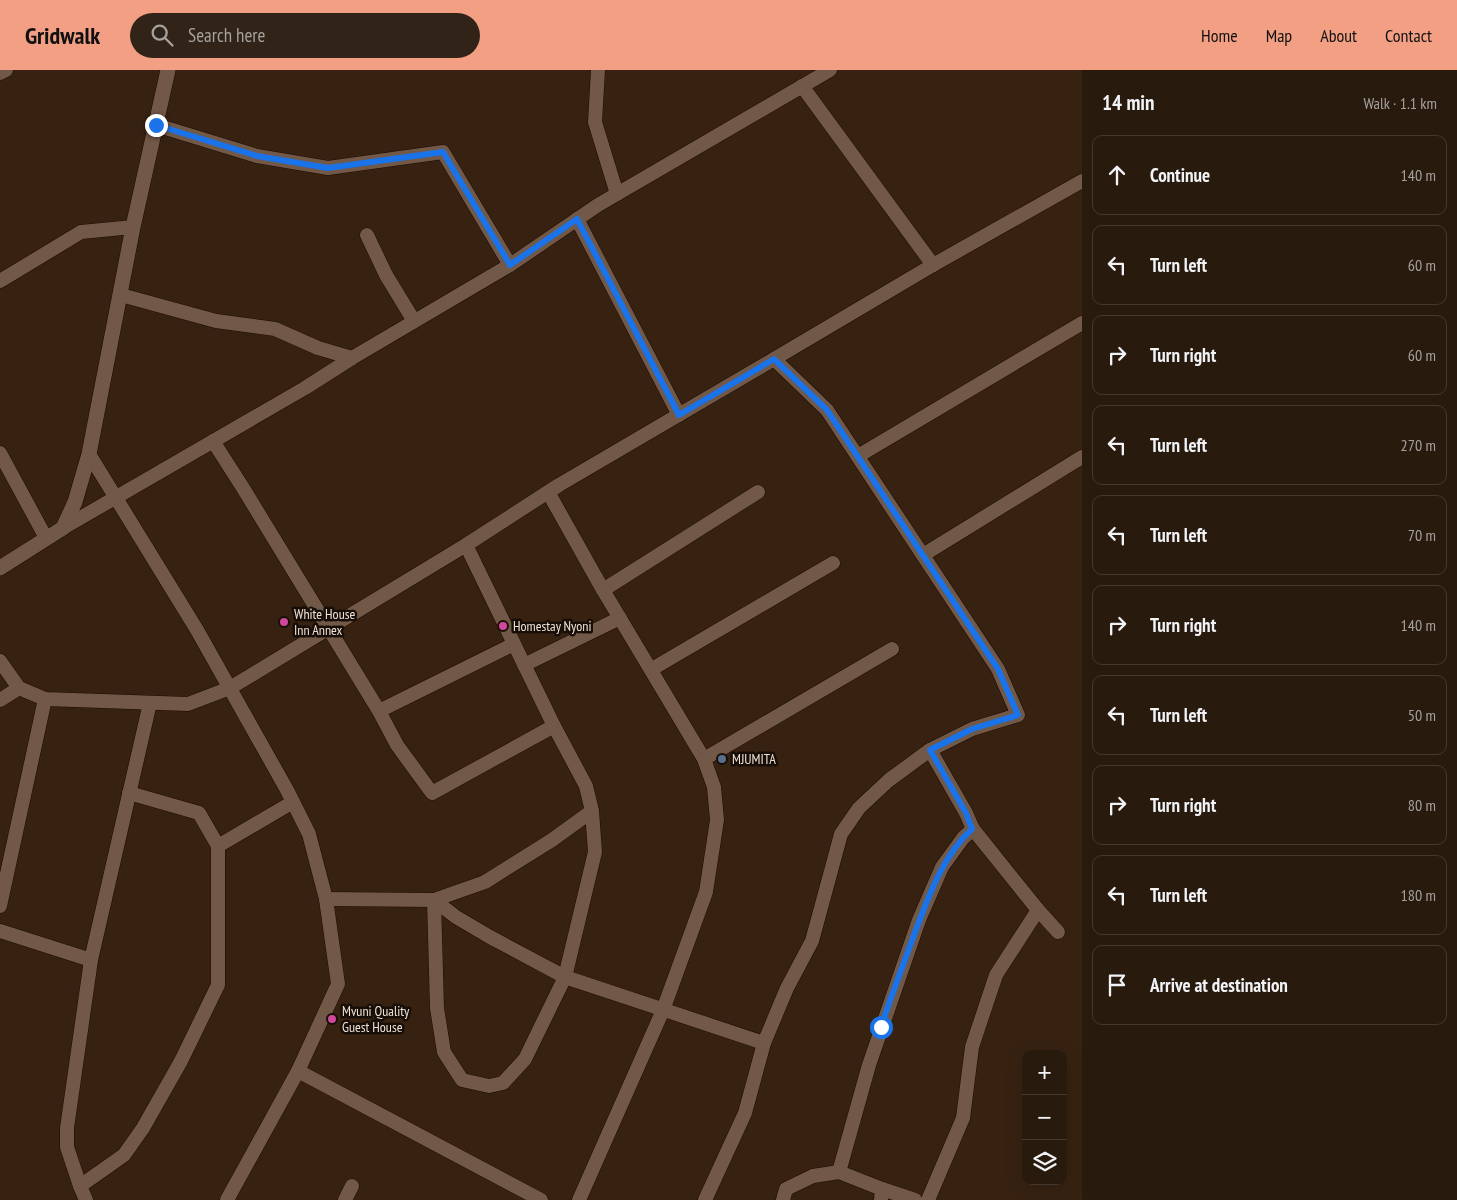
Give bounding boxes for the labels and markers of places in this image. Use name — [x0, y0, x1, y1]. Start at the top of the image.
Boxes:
place label: White House Inn Annex — [294, 605, 355, 639]
marker: White House Inn Annex — [278, 616, 290, 628]
place label: Homestay Nyoni — [513, 617, 591, 635]
marker: Homestay Nyoni — [497, 620, 509, 632]
place label: MJUMITA — [732, 750, 776, 768]
marker: MJUMITA — [716, 753, 728, 765]
place label: Mvuni Quality Guest House — [342, 1002, 410, 1036]
marker: Mvuni Quality Guest House — [326, 1013, 338, 1025]

